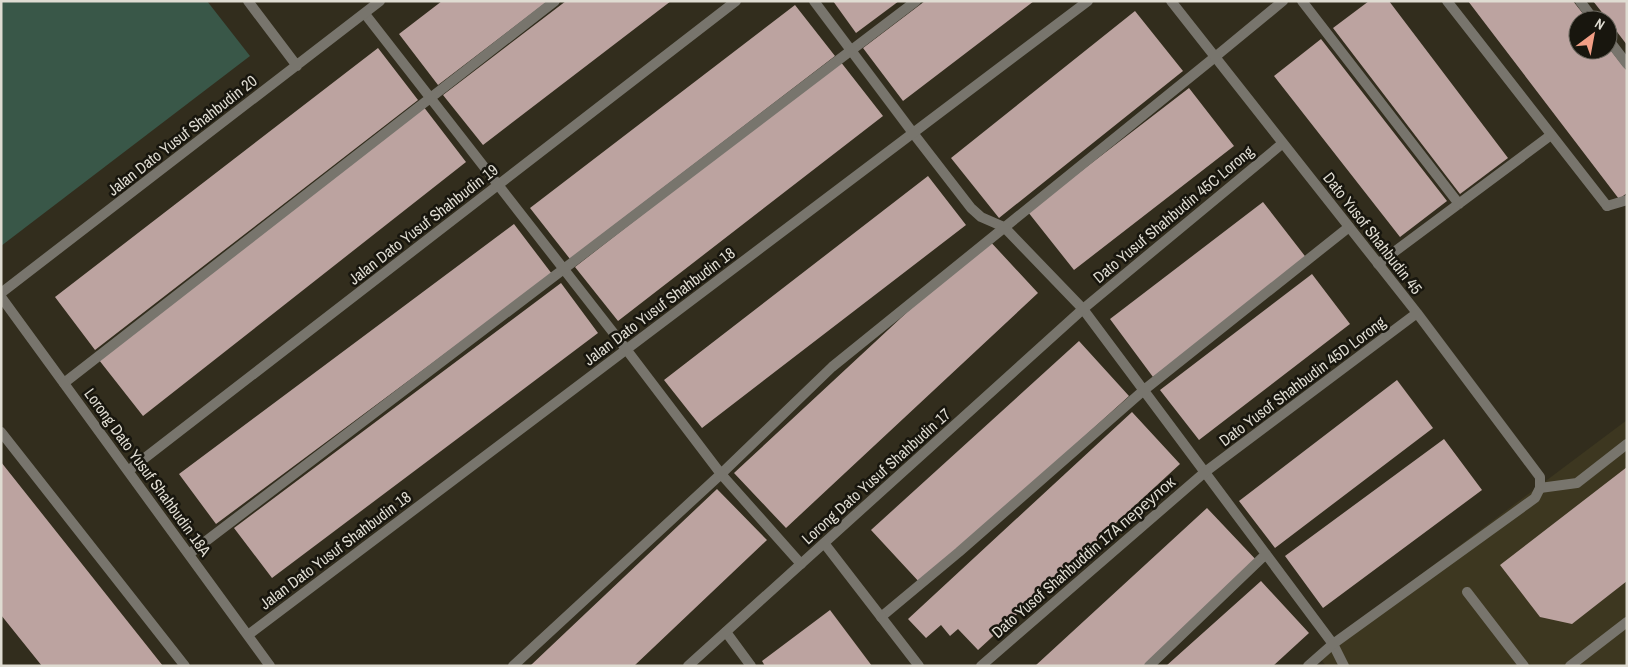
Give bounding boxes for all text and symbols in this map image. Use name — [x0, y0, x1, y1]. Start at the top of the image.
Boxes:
north arrow — [1568, 10, 1618, 60]
text: N — [1592, 14, 1608, 34]
street label: Jalan Dato Yusuf Shahbudin 20 — [103, 70, 261, 200]
street label: Dato Yusuf Shahbudin 45C Lorong — [1088, 140, 1258, 288]
street label: Jalan Dato Yusuf Shahbudin 19 — [344, 159, 502, 289]
street label: Dato Yusof Shahbudin 45 — [1318, 167, 1428, 299]
street label: Jalan Dato Yusuf Shahbudin 18 — [579, 242, 739, 370]
street label: Dato Yusof Shahbudin 45D Lorong — [1214, 311, 1390, 451]
street label: Lorong Dato Yusuf Shahbudin 18A — [80, 384, 217, 561]
street label: Lorong Dato Yusuf Shahbudin 17 — [797, 403, 955, 549]
street label: Dato Yusof Shahbuddin 17A переулок — [987, 470, 1180, 643]
street label: Jalan Dato Yusuf Shahbudin 18 — [255, 486, 415, 614]

